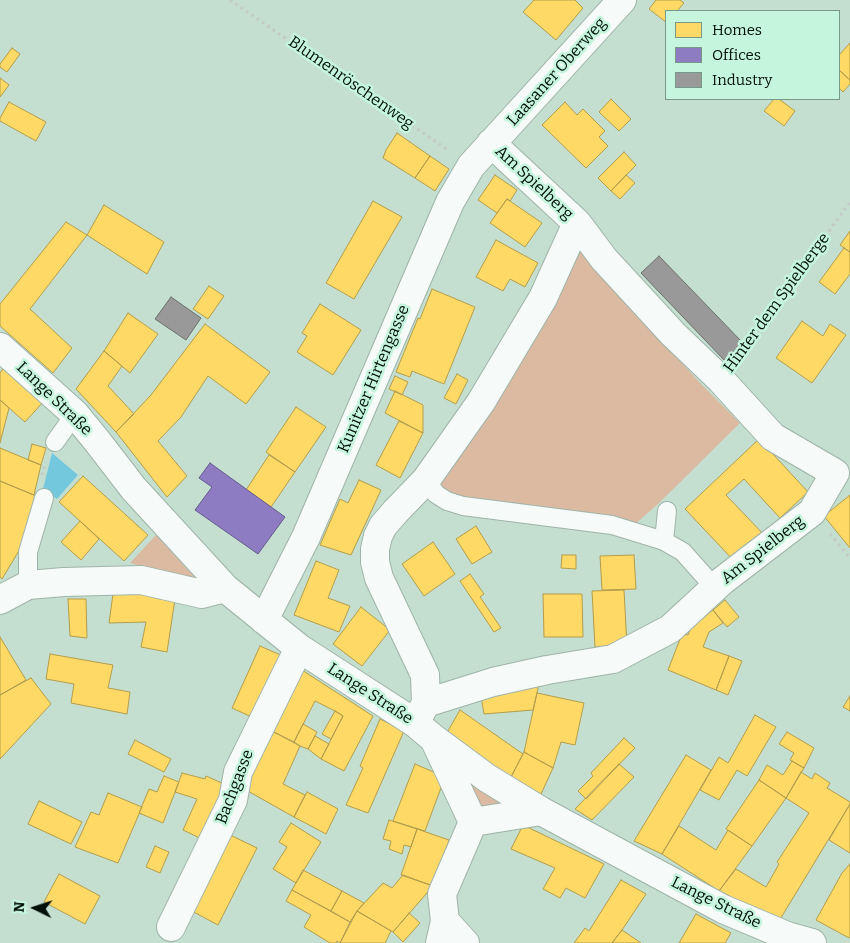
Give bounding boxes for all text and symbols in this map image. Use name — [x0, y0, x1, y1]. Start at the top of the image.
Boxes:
legend — [665, 10, 840, 100]
street label: Laasaner Oberweg — [503, 14, 611, 130]
text: Homes — [712, 21, 762, 39]
street label: Blumenröschenweg — [285, 32, 417, 134]
text: Offices — [712, 46, 761, 64]
text: Industry — [712, 71, 772, 89]
street label: Am Spielberg — [491, 142, 577, 224]
street label: Hinter dem Spielberge — [720, 229, 834, 377]
street label: Kunitzer Hirtengasse — [334, 302, 414, 456]
street label: Lange Straße — [12, 358, 96, 440]
street label: Am Spielberg — [718, 512, 808, 588]
street label: Lange Straße — [324, 659, 416, 729]
street label: Bachgasse — [212, 747, 258, 827]
street label: Lange Straße — [668, 873, 764, 933]
north arrow — [10, 883, 60, 933]
text: N — [11, 901, 28, 913]

